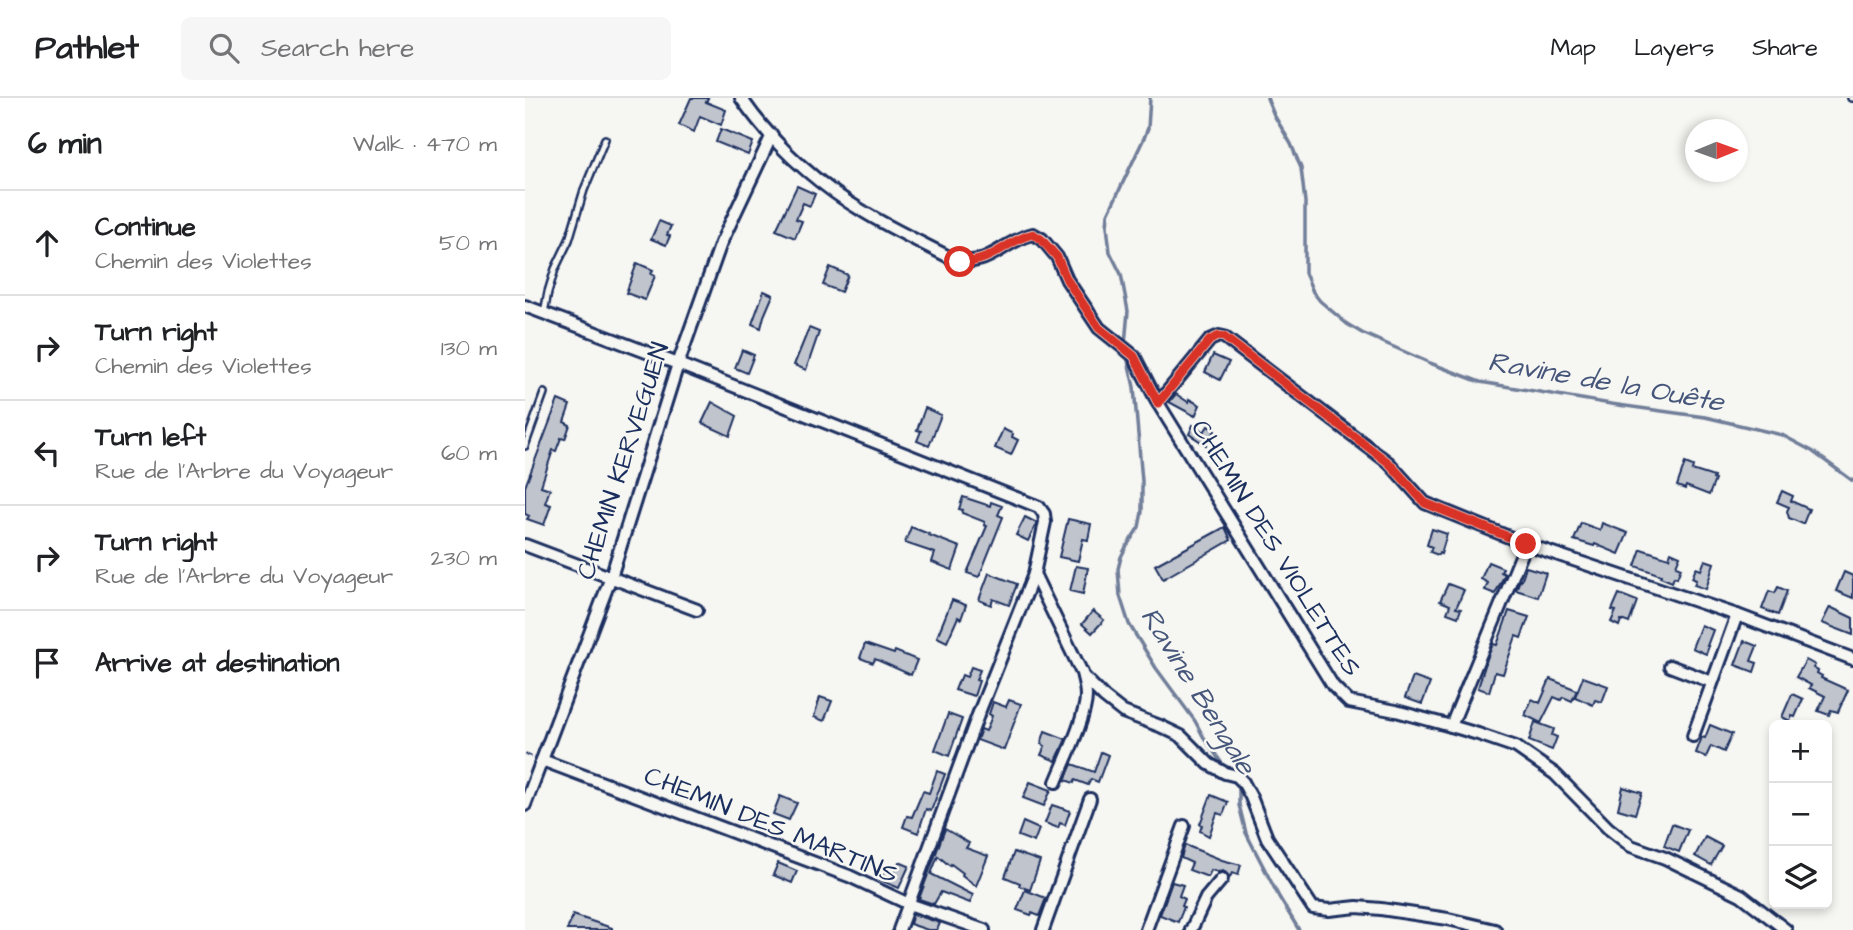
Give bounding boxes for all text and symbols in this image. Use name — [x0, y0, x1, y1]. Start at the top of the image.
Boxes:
search box — [181, 17, 671, 80]
text: Pathlet — [35, 25, 139, 71]
icon: search — [205, 29, 243, 67]
text: Search here — [261, 30, 414, 66]
text: Map — [1551, 31, 1596, 65]
text: Layers — [1634, 31, 1714, 65]
text: Share — [1752, 31, 1818, 65]
north arrow — [1685, 119, 1748, 182]
text: 6 min — [28, 123, 102, 165]
text: Walk · 470 m — [353, 128, 497, 160]
text: Continue — [95, 209, 196, 245]
icon: ahead — [28, 224, 66, 262]
text: 50 m — [439, 227, 497, 259]
text: Chemin des Violettes — [95, 245, 312, 277]
route start — [944, 246, 975, 277]
text: Turn right — [95, 314, 217, 350]
icon: right — [28, 329, 66, 367]
text: 130 m — [441, 332, 497, 364]
street label: CHEMIN KERVEGUEN — [568, 338, 678, 584]
water label: Ravine de la Ouête — [1485, 342, 1729, 422]
text: Chemin des Violettes — [95, 350, 312, 382]
street label: CHEMIN DES VIOLETTES — [1182, 413, 1370, 683]
text: Turn left — [95, 419, 206, 455]
icon: left — [28, 434, 66, 472]
text: 60 m — [441, 437, 497, 469]
text: Rue de l'Arbre du Voyageur — [95, 455, 393, 487]
text: Turn right — [95, 524, 217, 560]
route end — [1510, 528, 1541, 559]
icon: right — [28, 539, 66, 577]
text: 230 m — [431, 542, 497, 574]
text: Rue de l'Arbre du Voyageur — [95, 560, 393, 592]
water label: Ravine Bengale — [1130, 600, 1266, 784]
icon: arrive — [28, 644, 66, 682]
text: Arrive at destination — [95, 645, 340, 681]
map controls — [1769, 720, 1832, 909]
button: + — [1769, 720, 1832, 783]
street label: CHEMIN DES MARTINS — [639, 758, 903, 892]
button: − — [1769, 783, 1832, 846]
button: layers — [1769, 846, 1832, 909]

